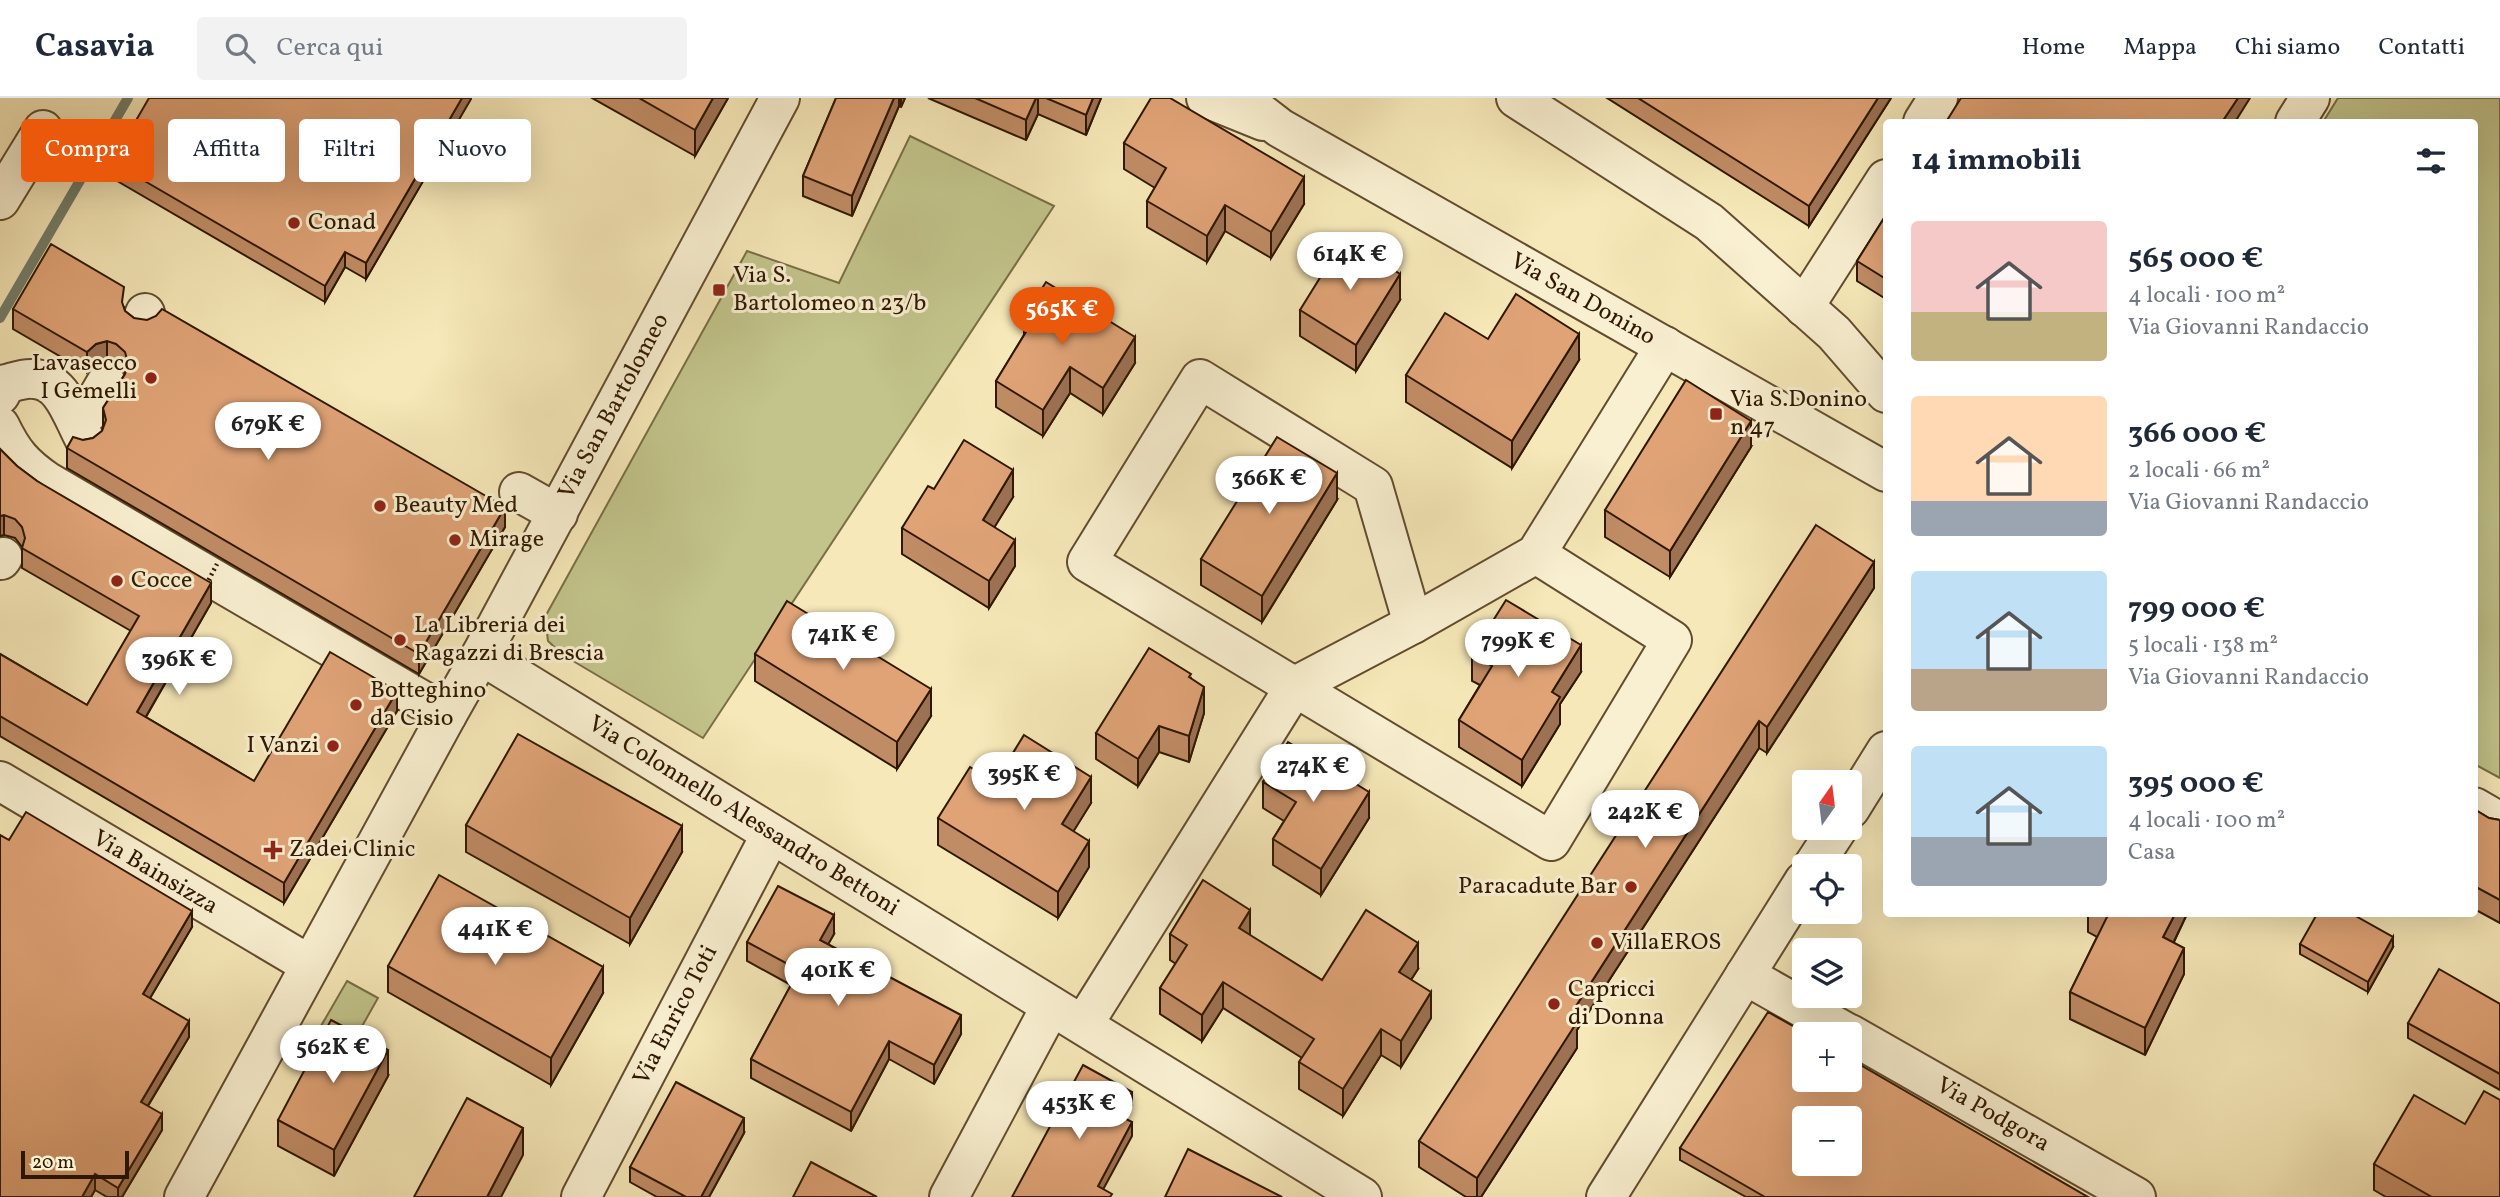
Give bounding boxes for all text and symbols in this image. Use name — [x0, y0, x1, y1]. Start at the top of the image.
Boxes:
search box — [197, 17, 687, 80]
text: Casavia — [35, 25, 155, 71]
icon: search — [221, 29, 259, 67]
text: Cerca qui — [277, 30, 383, 66]
text: Home — [2022, 31, 2085, 65]
text: Mappa — [2123, 31, 2197, 65]
text: Chi siamo — [2235, 31, 2340, 65]
text: Contatti — [2378, 31, 2465, 65]
chip: Compra — [21, 119, 154, 182]
chip: Affitta — [168, 119, 285, 182]
chip: Filtri — [299, 119, 400, 182]
chip: Nuovo — [414, 119, 531, 182]
text: 14 immobili — [1911, 140, 2082, 182]
icon: filters — [2412, 142, 2450, 180]
place label: Conad — [308, 206, 376, 240]
marker: Conad — [286, 215, 302, 231]
pin: 614K € — [1293, 232, 1407, 292]
text: 565 000 € — [2128, 238, 2263, 280]
text: 614K € — [1313, 239, 1387, 271]
street label: Via San Donino — [1503, 245, 1662, 355]
icon: home — [1967, 249, 2051, 333]
place label: Via S. Bartolomeo n 23/b — [733, 259, 926, 321]
text: 4 locali · 100 m² — [2128, 280, 2285, 312]
marker: Via S. Bartolomeo n 23/b — [711, 282, 727, 298]
pin: 565K € — [1005, 288, 1119, 347]
text: 565K € — [1026, 294, 1098, 326]
street label: Via San Bartolomeo — [550, 307, 678, 506]
text: Via Giovanni Randaccio — [2128, 312, 2369, 344]
place label: Lavasecco I Gemelli — [32, 347, 137, 409]
marker: Lavasecco I Gemelli — [143, 370, 159, 386]
place label: Via S.Donino n 47 — [1730, 383, 1867, 445]
pin: 679K € — [211, 402, 325, 462]
marker: Via S.Donino n 47 — [1708, 406, 1724, 422]
text: 679K € — [231, 409, 305, 441]
text: 366 000 € — [2128, 413, 2266, 455]
icon: home — [1967, 424, 2051, 508]
text: 2 locali · 66 m² — [2128, 455, 2270, 487]
pin: 366K € — [1212, 456, 1326, 516]
text: 366K € — [1231, 463, 1307, 495]
text: Via Giovanni Randaccio — [2128, 487, 2369, 519]
place label: Beauty Med — [394, 489, 518, 523]
marker: Beauty Med — [372, 498, 388, 514]
place label: Mirage — [469, 523, 544, 557]
marker: Mirage — [447, 532, 463, 548]
place label: Cocce — [131, 564, 192, 598]
marker: Cocce — [109, 573, 125, 589]
text: 799 000 € — [2128, 588, 2265, 630]
icon: home — [1967, 599, 2051, 683]
place label: La Libreria dei Ragazzi di Brescia — [414, 609, 605, 671]
pin: 741K € — [786, 612, 900, 672]
text: 741K € — [808, 619, 878, 651]
pin: 799K € — [1461, 620, 1575, 679]
text: 799K € — [1481, 626, 1555, 658]
text: 5 locali · 138 m² — [2128, 630, 2278, 662]
marker: La Libreria dei Ragazzi di Brescia — [392, 632, 408, 648]
pin: 396K € — [122, 638, 236, 697]
text: 396K € — [141, 644, 217, 676]
text: Via Giovanni Randaccio — [2128, 662, 2369, 694]
place label: Botteghino da Cisio — [370, 674, 486, 736]
marker: Botteghino da Cisio — [348, 697, 364, 713]
street label: Via Colonnello Alessandro Bettoni — [581, 708, 906, 925]
place label: I Vanzi — [247, 729, 319, 763]
marker: I Vanzi — [325, 738, 341, 754]
pin: 274K € — [1256, 744, 1370, 804]
text: 274K € — [1276, 751, 1350, 783]
pin: 395K € — [967, 752, 1081, 812]
text: 395K € — [987, 759, 1061, 791]
text: 395 000 € — [2128, 763, 2264, 805]
north arrow — [1792, 770, 1862, 840]
map controls — [1792, 770, 1862, 1176]
icon: home — [1967, 774, 2051, 858]
pin: 242K € — [1588, 790, 1702, 850]
text: 242K € — [1607, 797, 1683, 829]
text: 4 locali · 100 m² — [2128, 805, 2285, 837]
street label: Via Bainsizza — [85, 822, 224, 924]
place label: Zadei Clinic — [289, 833, 415, 867]
text: Casa — [2128, 837, 2176, 869]
marker: Zadei Clinic — [263, 840, 283, 860]
button: locate — [1792, 854, 1862, 924]
place label: Paracadute Bar — [1458, 870, 1617, 904]
marker: Paracadute Bar — [1623, 879, 1639, 895]
pin: 441K € — [438, 908, 552, 967]
text: 441K € — [457, 914, 533, 946]
place label: VillaEROS — [1611, 926, 1721, 960]
marker: VillaEROS — [1589, 935, 1605, 951]
button: layers — [1792, 938, 1862, 1008]
street label: Via Enrico Toti — [625, 939, 727, 1091]
pin: 401K € — [781, 948, 895, 1008]
text: 401K € — [800, 955, 876, 987]
place label: Capricci di Donna — [1568, 973, 1664, 1035]
marker: Capricci di Donna — [1546, 996, 1562, 1012]
button: + — [1792, 1022, 1862, 1092]
pin: 562K € — [276, 1026, 390, 1085]
text: 562K € — [296, 1032, 370, 1064]
street label: Via Podgora — [1929, 1069, 2056, 1161]
pin: 453K € — [1022, 1082, 1136, 1141]
text: 453K € — [1042, 1088, 1116, 1120]
button: − — [1792, 1106, 1862, 1176]
scale bar — [21, 1148, 130, 1180]
text: 20 m — [32, 1150, 74, 1176]

